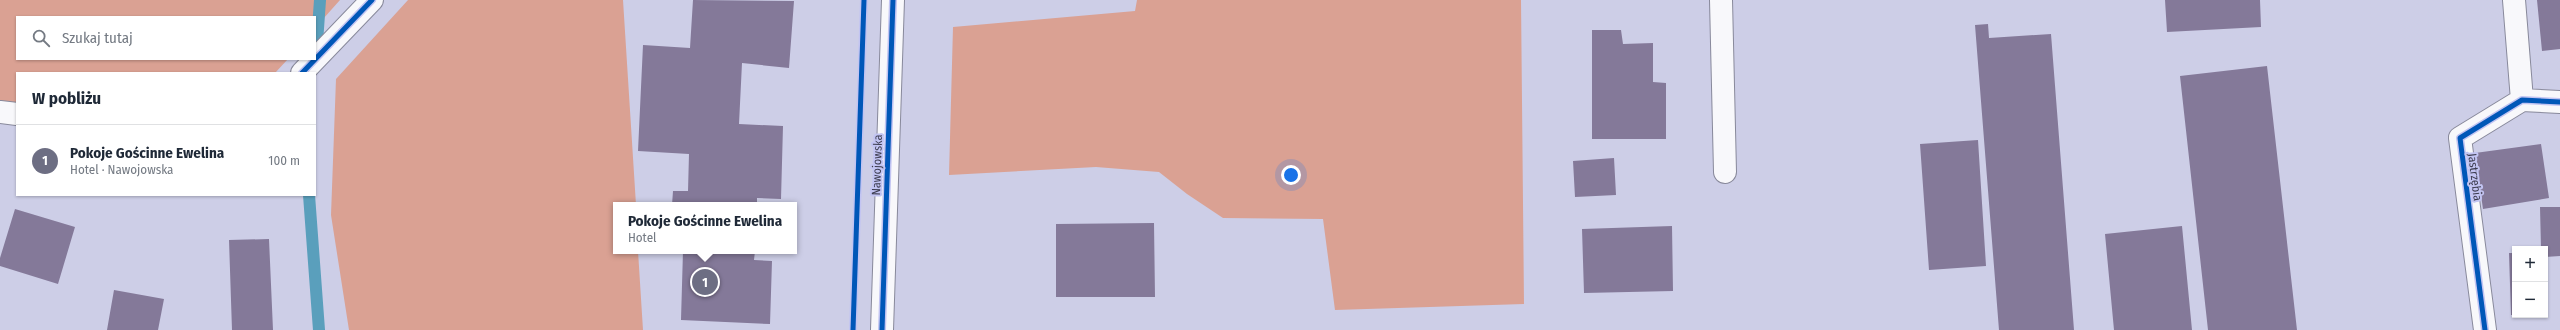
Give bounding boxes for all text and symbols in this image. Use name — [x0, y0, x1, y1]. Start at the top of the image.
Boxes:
search box — [16, 16, 316, 60]
icon: search — [30, 27, 52, 49]
text: Szukaj tutaj — [62, 29, 133, 47]
text: W pobliżu — [32, 88, 101, 109]
street label: Nawojowska — [869, 134, 885, 196]
text: Pokoje Gościnne Ewelina — [70, 144, 224, 162]
street label: Jastrzębia — [2465, 152, 2485, 202]
text: 1 — [42, 153, 48, 168]
text: 100 m — [268, 153, 300, 168]
text: Hotel · Nawojowska — [70, 162, 173, 177]
your location — [1281, 165, 1301, 185]
popup — [613, 202, 797, 254]
text: Pokoje Gościnne Ewelina — [628, 212, 782, 230]
text: Hotel — [628, 230, 657, 245]
map controls — [2512, 246, 2548, 318]
button: + — [2512, 246, 2548, 282]
pin: 1 — [692, 267, 718, 297]
button: − — [2512, 282, 2548, 318]

